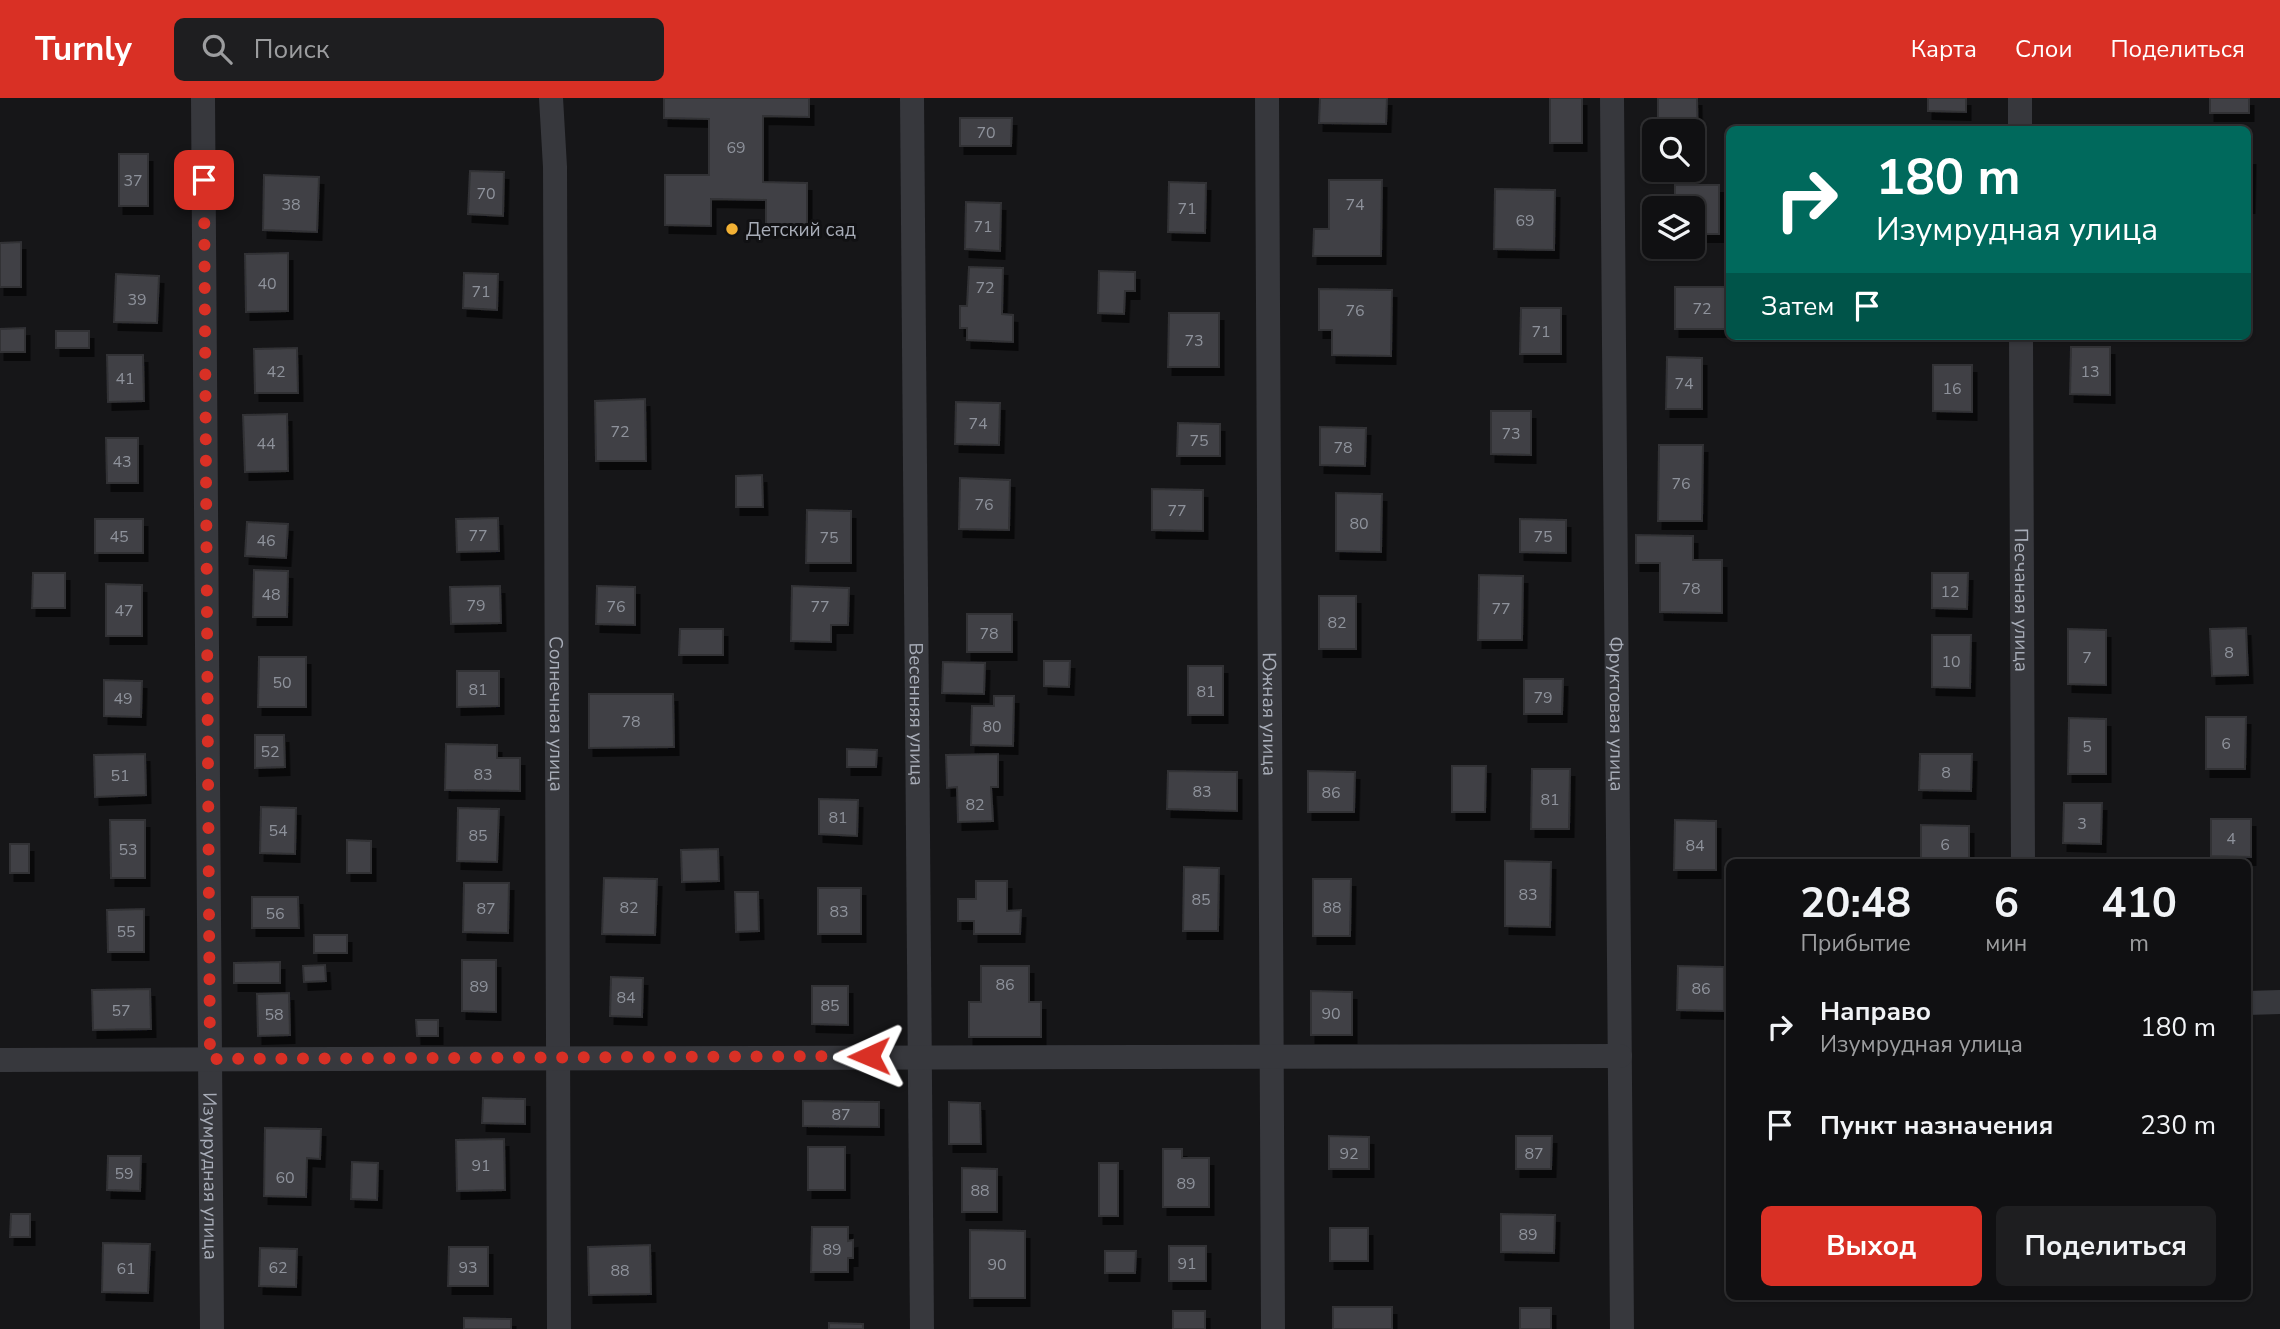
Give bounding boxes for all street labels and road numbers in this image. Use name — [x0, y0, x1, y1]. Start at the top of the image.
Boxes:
street label: Песчаная улица — [2008, 528, 2034, 672]
street label: Солнечная улица — [543, 636, 569, 792]
street label: Фруктовая улица — [1602, 636, 1630, 792]
street label: Весенняя улица — [902, 642, 930, 786]
street label: Южная улица — [1256, 652, 1282, 776]
street label: Изумрудная улица — [196, 1092, 223, 1260]

